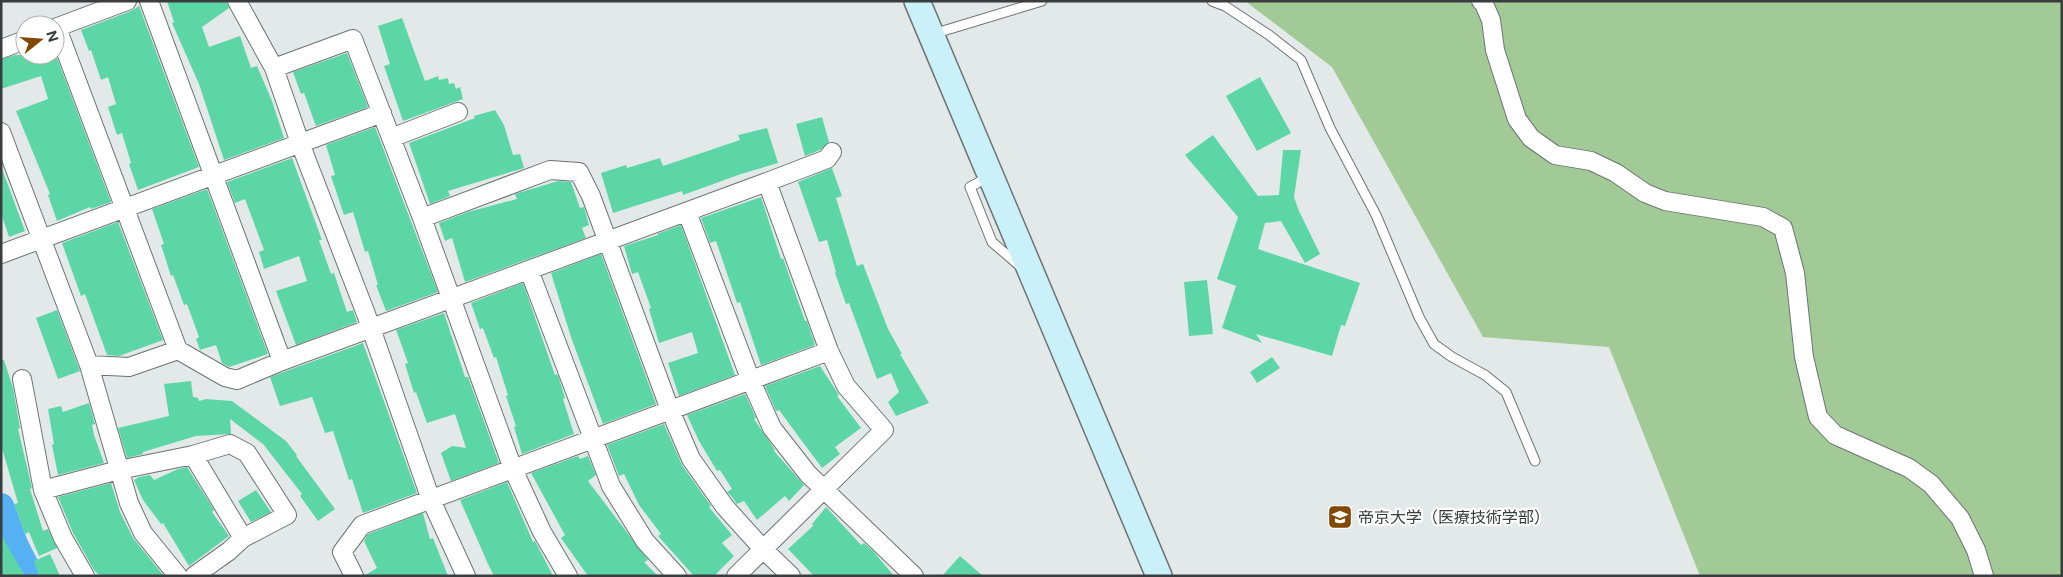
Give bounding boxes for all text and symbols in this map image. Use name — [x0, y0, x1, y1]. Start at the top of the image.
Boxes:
north arrow — [15, 15, 65, 65]
text: N — [43, 29, 62, 44]
school or university icon: 帝京大学（医療技術学部） — [1327, 504, 1353, 530]
place label: 帝京大学（医療技術学部） — [1358, 508, 1550, 527]

